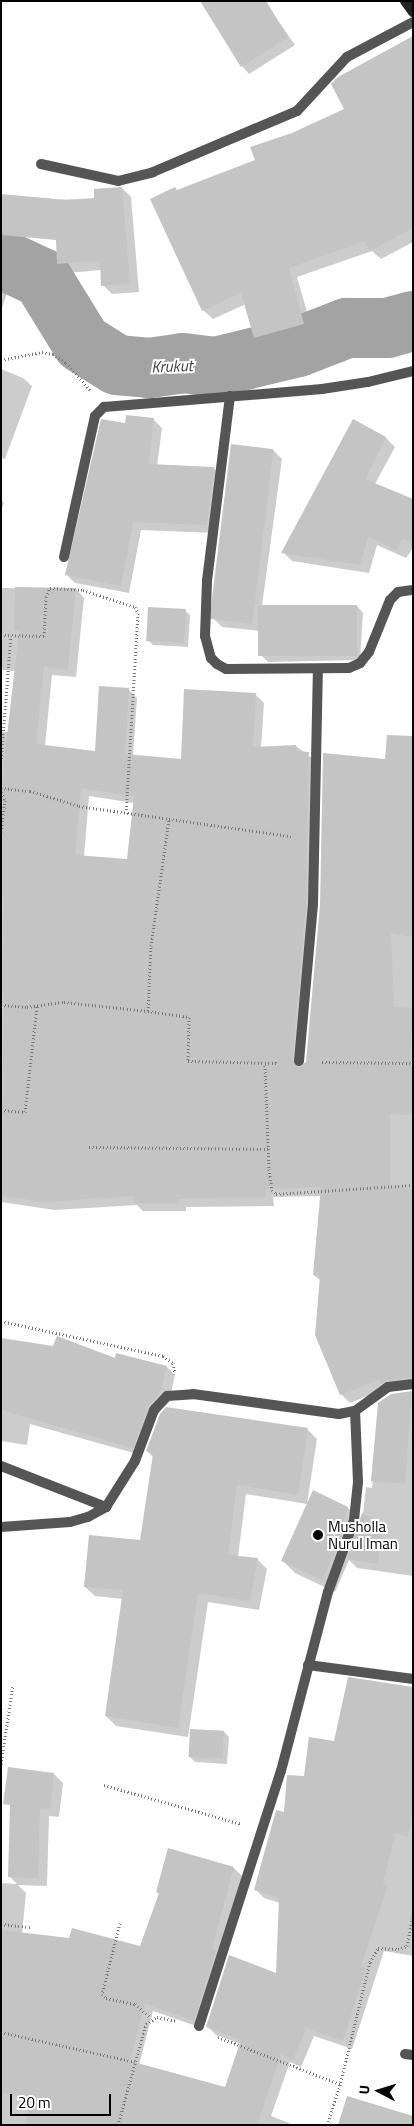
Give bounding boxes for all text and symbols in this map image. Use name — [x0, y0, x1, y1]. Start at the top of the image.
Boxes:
water label: Krukut — [151, 356, 193, 376]
place label: Musholla Nurul Iman — [328, 1517, 398, 1552]
marker: Musholla Nurul Iman — [312, 1529, 324, 1541]
north arrow — [354, 2066, 404, 2116]
scale bar — [12, 2084, 114, 2116]
text: U — [353, 2084, 374, 2095]
text: 20 m — [18, 2091, 51, 2114]

